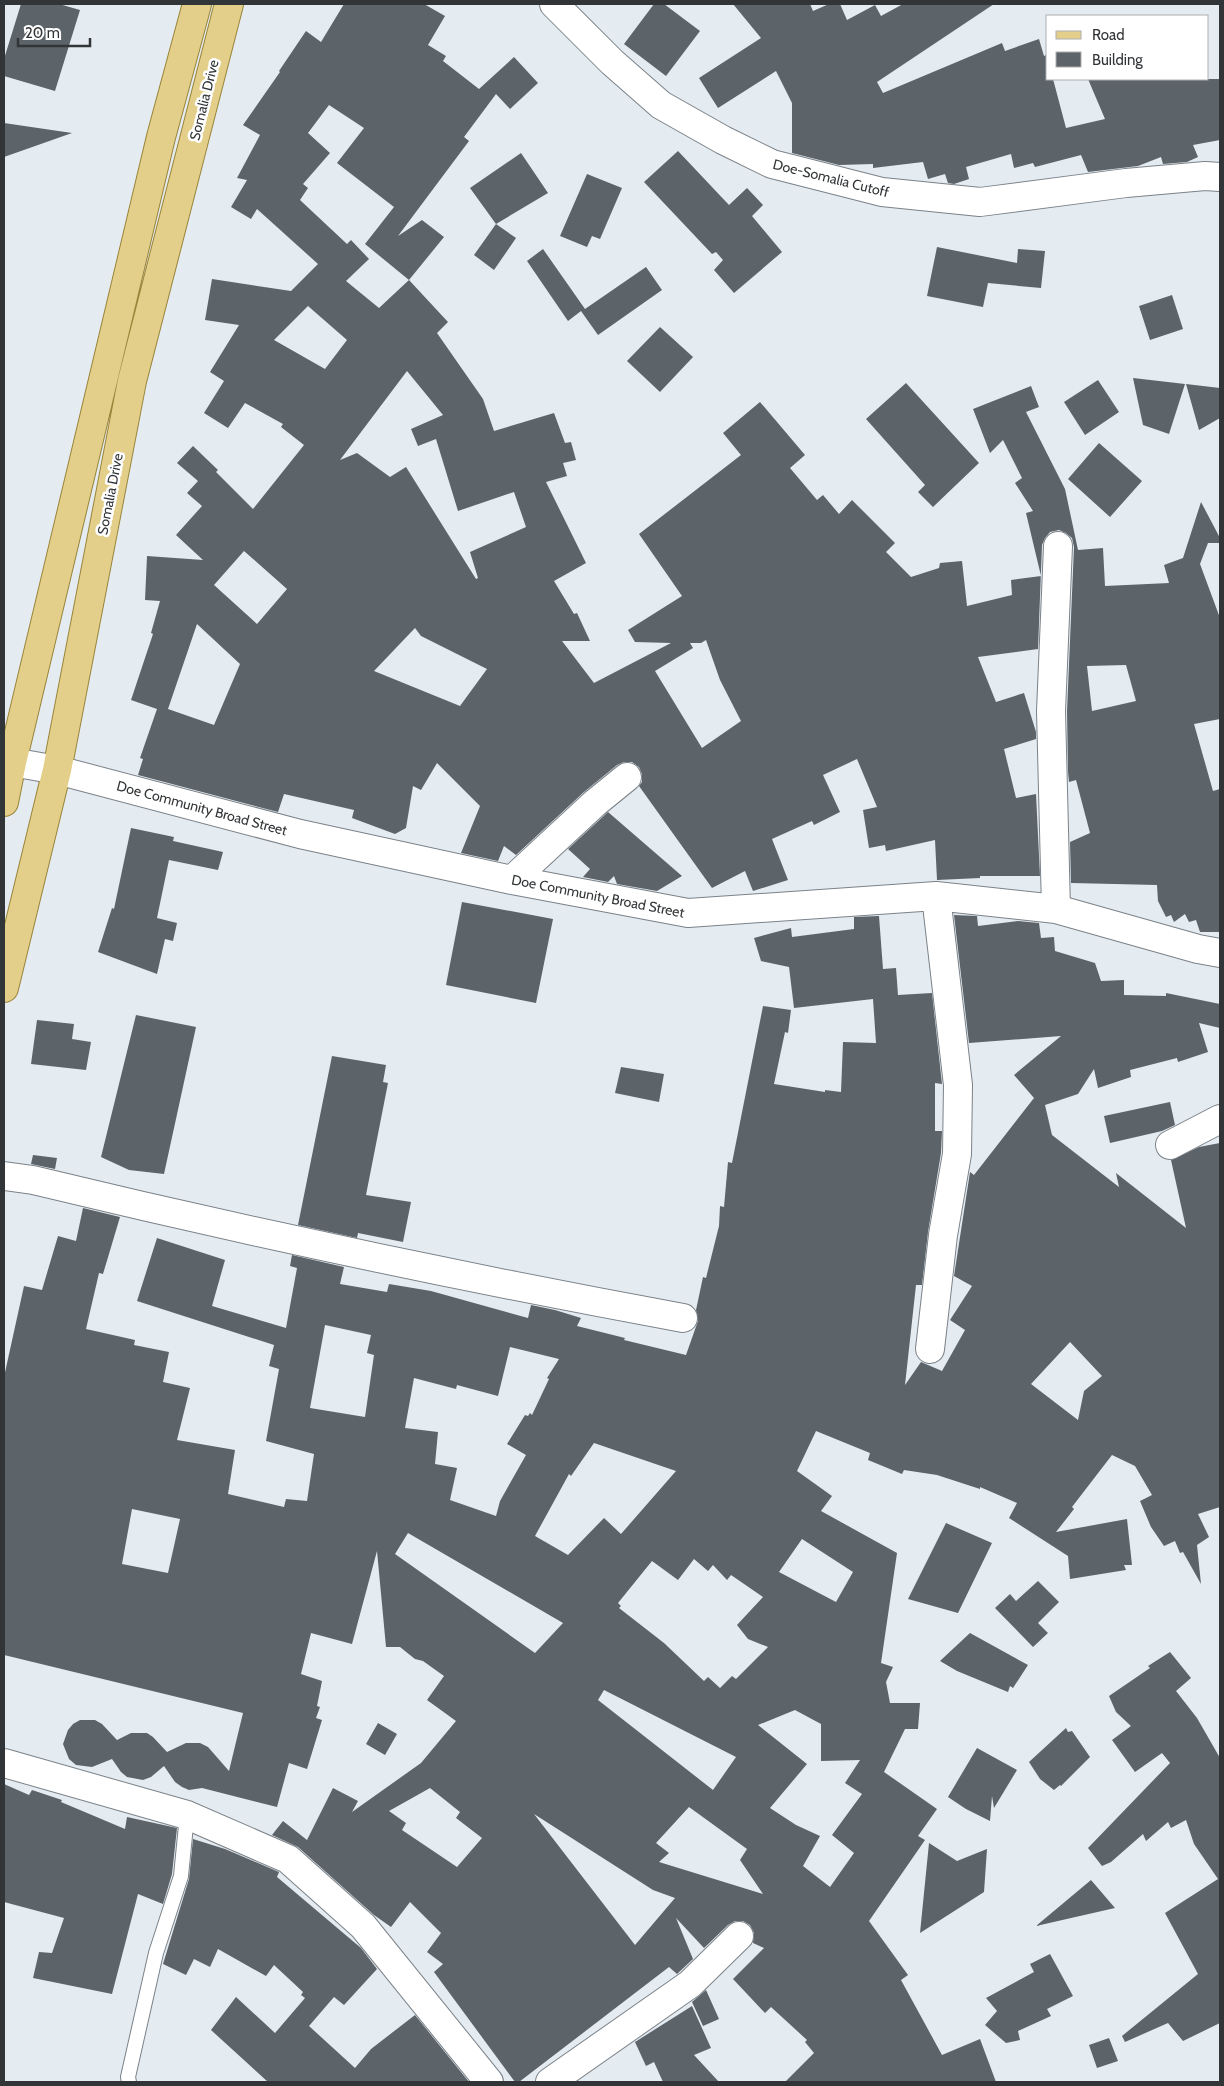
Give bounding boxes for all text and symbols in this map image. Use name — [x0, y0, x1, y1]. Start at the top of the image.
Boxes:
scale bar — [18, 15, 90, 47]
legend — [1046, 15, 1209, 80]
text: 20 m — [25, 24, 60, 42]
text: Road — [1092, 26, 1125, 44]
text: Building — [1092, 51, 1143, 69]
street label: Somalia Drive — [185, 58, 223, 142]
street label: Doe-Somalia Cutoff — [771, 155, 891, 201]
street label: Somalia Drive — [93, 452, 127, 536]
street label: Doe Community Broad Street — [115, 777, 289, 840]
street label: Doe Community Broad Street — [510, 870, 686, 922]

